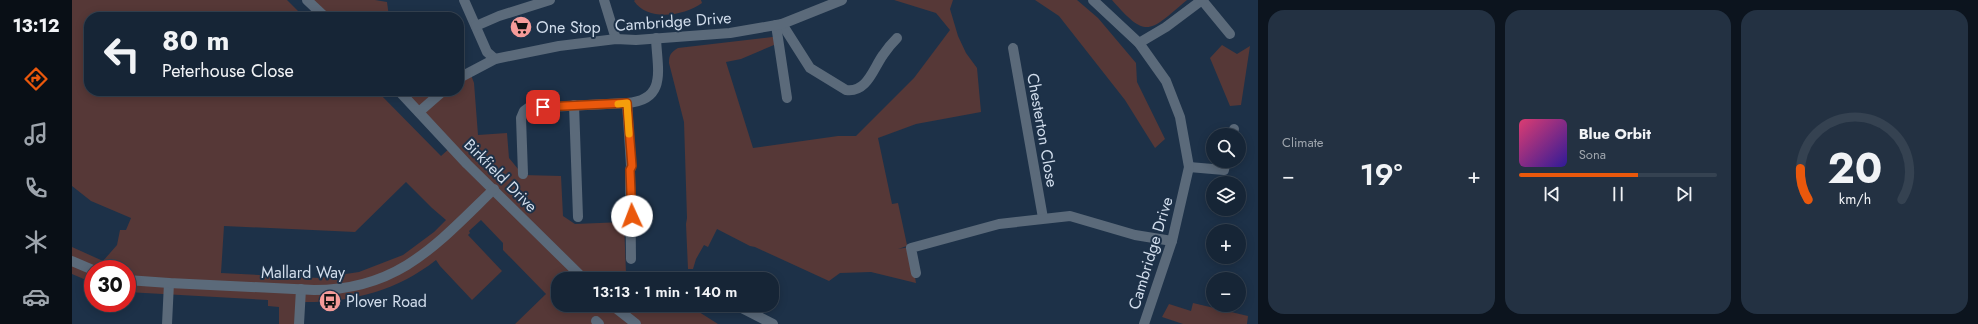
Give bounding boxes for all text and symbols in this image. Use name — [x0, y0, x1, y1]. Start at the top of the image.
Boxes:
street label: Cambridge Drive — [614, 6, 732, 37]
text: 13:12 — [12, 13, 60, 39]
supermarket icon: One Stop — [508, 14, 534, 40]
place label: One Stop — [536, 16, 601, 39]
text: 80 m — [162, 20, 229, 61]
icon: left — [96, 28, 148, 80]
text: Peterhouse Close — [162, 58, 294, 84]
icon: directions — [22, 65, 50, 93]
street label: Chesterton Close — [1021, 71, 1064, 189]
pin — [526, 90, 560, 124]
icon: arrive — [532, 96, 554, 118]
icon: music — [22, 120, 50, 148]
text: Blue Orbit — [1579, 123, 1651, 145]
map controls — [1206, 128, 1246, 312]
button: search — [1206, 128, 1246, 168]
street label: Birkfield Drive — [459, 133, 543, 217]
text: Climate — [1282, 133, 1323, 152]
text: 20 — [1827, 138, 1882, 199]
text: Sona — [1579, 145, 1606, 164]
text: 19° — [1360, 153, 1402, 196]
text: − — [1282, 159, 1295, 191]
text: + — [1467, 159, 1481, 191]
icon: phone — [22, 174, 50, 202]
button: layers — [1206, 176, 1246, 216]
icon: previous — [1541, 183, 1563, 205]
icon: pause — [1607, 183, 1629, 205]
icon: next — [1673, 183, 1695, 205]
text: km/h — [1839, 189, 1871, 209]
street label: Cambridge Drive — [1122, 194, 1179, 312]
position arrow — [611, 195, 653, 237]
button: + — [1206, 224, 1246, 264]
icon: climate — [22, 228, 50, 256]
speed limit sign: 30 — [84, 260, 136, 312]
street label: Mallard Way — [261, 261, 346, 284]
button: − — [1206, 272, 1246, 312]
text: 13:13 · 1 min · 140 m — [593, 281, 737, 303]
icon: car — [22, 283, 50, 311]
bus stop icon: Plover Road — [317, 288, 343, 314]
place label: Plover Road — [346, 290, 427, 313]

